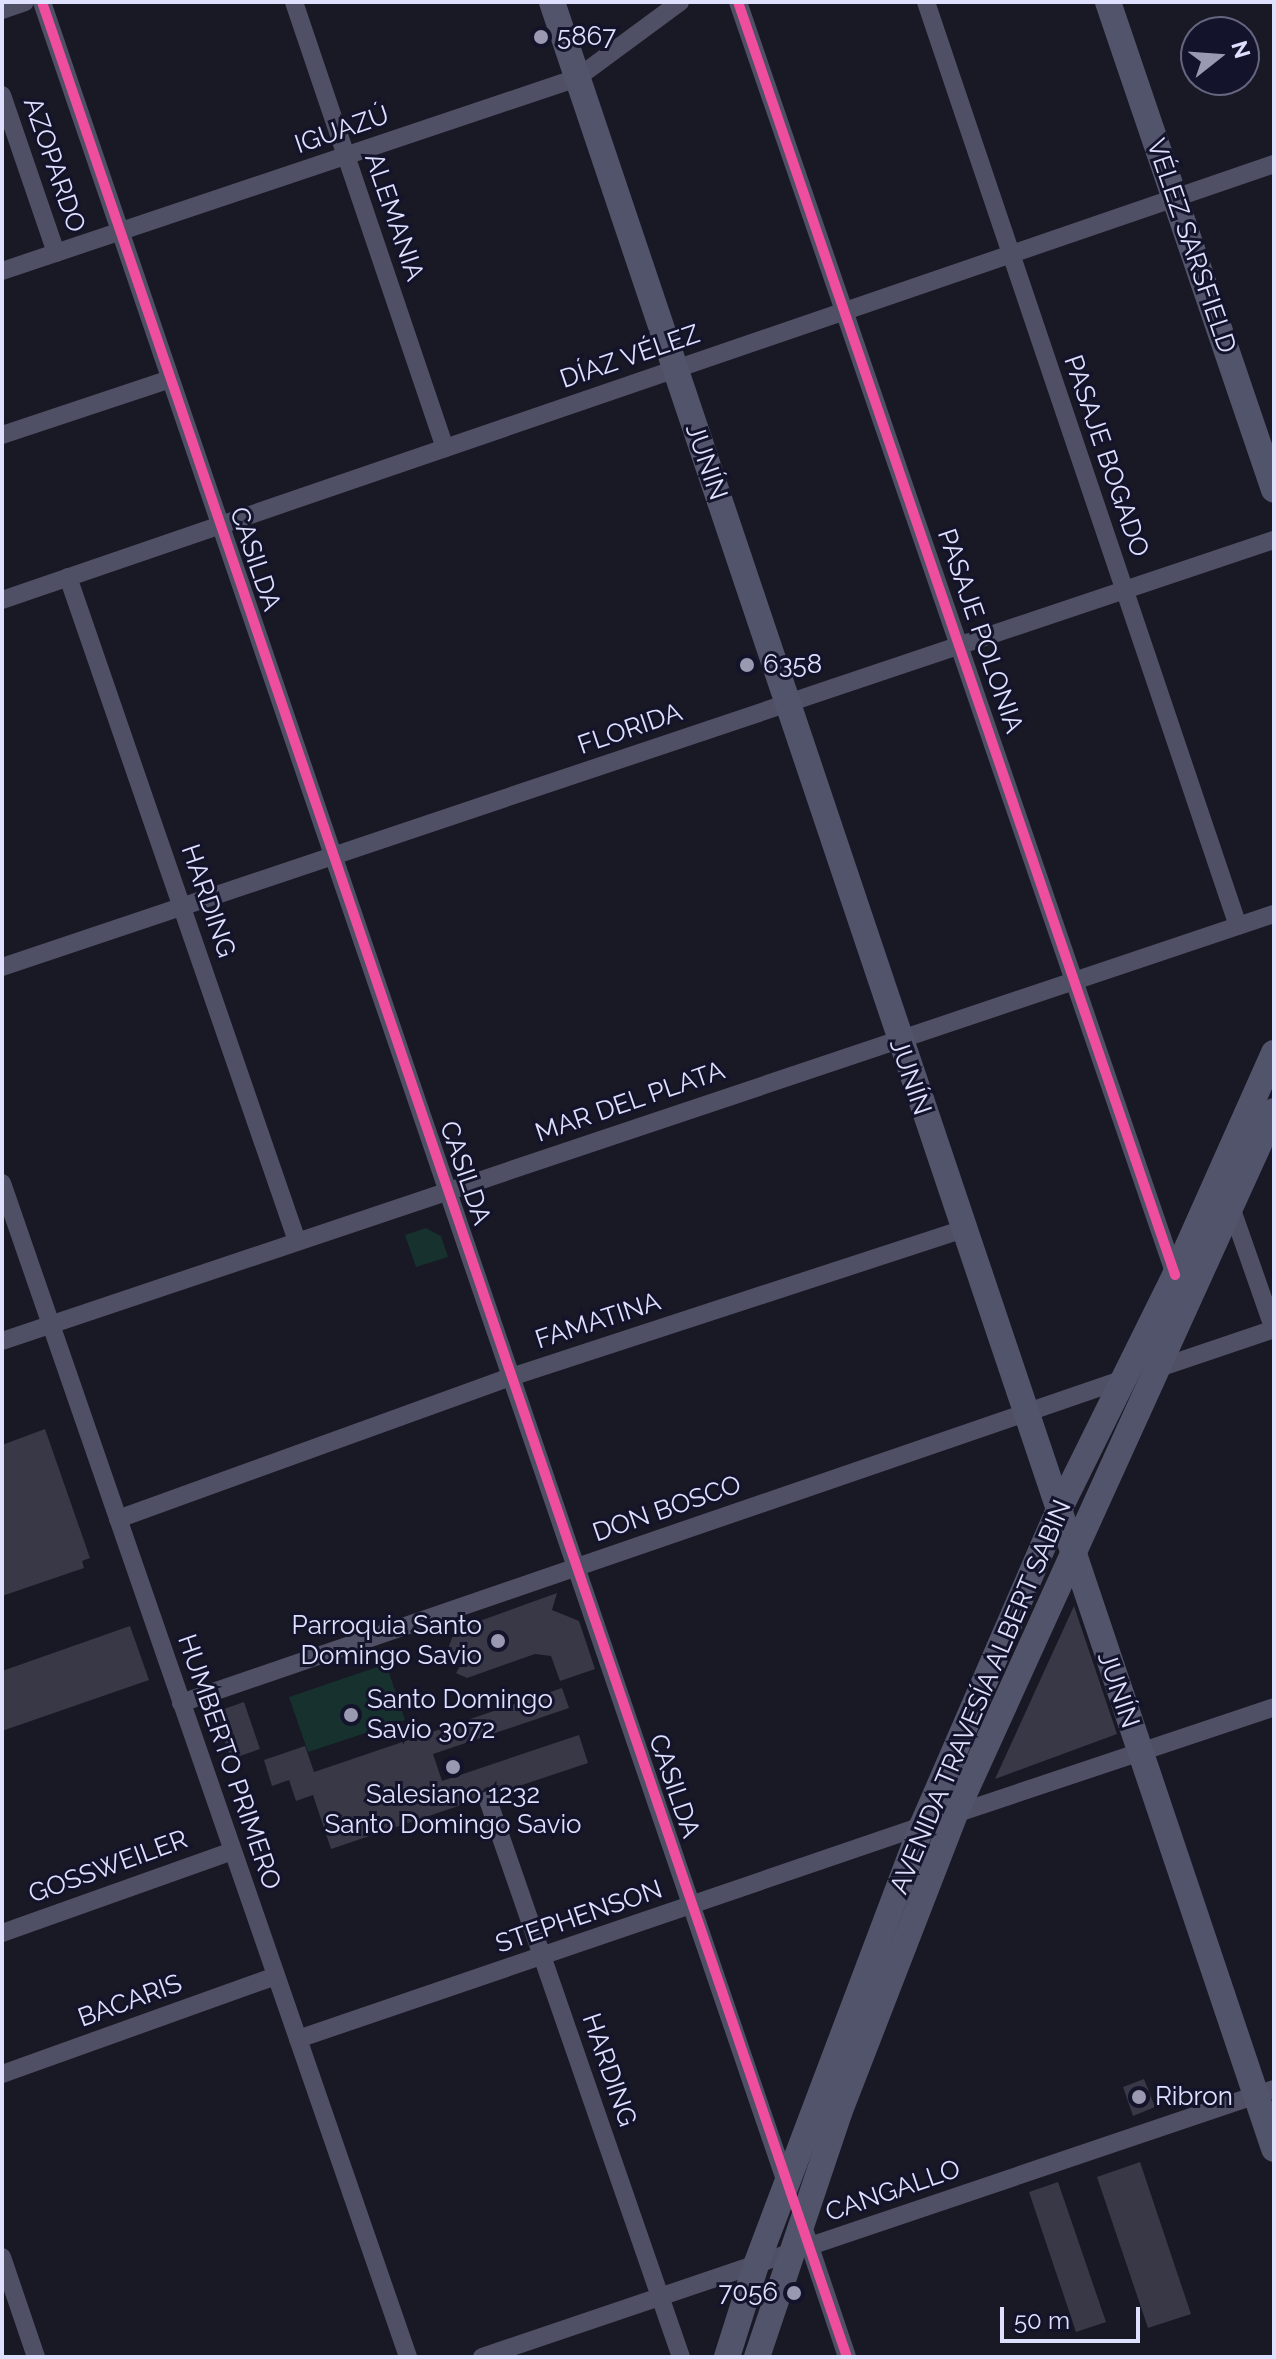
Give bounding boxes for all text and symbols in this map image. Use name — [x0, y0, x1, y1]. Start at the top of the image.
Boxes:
north arrow — [1180, 16, 1260, 96]
place label: 5867 — [557, 21, 616, 53]
marker: 5867 — [532, 28, 550, 46]
text: N — [1226, 38, 1256, 61]
street label: AZOPARDO — [16, 93, 92, 237]
street label: IGUAZÚ — [291, 99, 393, 161]
street label: VÉLEZ SARSFIELD — [1140, 135, 1242, 357]
street label: ALEMANIA — [358, 149, 430, 285]
street label: DÍAZ VÉLEZ — [556, 318, 704, 396]
street label: PASAJE BOGADO — [1057, 351, 1155, 561]
street label: JUNÍN — [678, 420, 734, 504]
street label: CASILDA — [223, 503, 287, 615]
street label: PASAJE POLONIA — [930, 525, 1030, 737]
place label: 6358 — [763, 649, 822, 681]
marker: 6358 — [738, 656, 756, 674]
street label: FLORIDA — [574, 697, 686, 761]
street label: HARDING — [174, 840, 242, 962]
street label: JUNÍN — [882, 1035, 938, 1119]
street label: MAR DEL PLATA — [531, 1055, 729, 1149]
street label: CASILDA — [433, 1117, 497, 1229]
street label: FAMATINA — [531, 1286, 665, 1356]
street label: DON BOSCO — [589, 1469, 745, 1549]
street label: AVENIDA TRAVESÍA ALBERT SABIN — [883, 1494, 1079, 1900]
place label: Parroquia Santo Domingo Savio — [292, 1610, 482, 1672]
street label: HUMBERTO PRIMERO — [171, 1630, 287, 1894]
marker: Parroquia Santo Domingo Savio — [489, 1632, 507, 1650]
street label: JUNÍN — [1090, 1648, 1146, 1732]
place label: Santo Domingo Savio 3072 — [367, 1684, 553, 1746]
marker: Santo Domingo Savio 3072 — [342, 1706, 360, 1724]
street label: CASILDA — [642, 1730, 706, 1842]
marker: Salesiano 1232 Santo Domingo Savio — [444, 1758, 462, 1776]
place label: Salesiano 1232 Santo Domingo Savio — [324, 1779, 582, 1840]
street label: GOSSWEILER — [24, 1824, 192, 1910]
street label: STEPHENSON — [492, 1874, 666, 1960]
street label: BACARIS — [74, 1968, 186, 2034]
street label: HARDING — [575, 2009, 643, 2131]
place label: Ribron — [1155, 2081, 1233, 2113]
marker: Ribron — [1130, 2088, 1148, 2106]
street label: CANGALLO — [821, 2153, 965, 2229]
place label: 7056 — [718, 2277, 778, 2309]
marker: 7056 — [785, 2284, 803, 2302]
scale bar — [1004, 2291, 1144, 2341]
text: 50 m — [1014, 2306, 1070, 2335]

